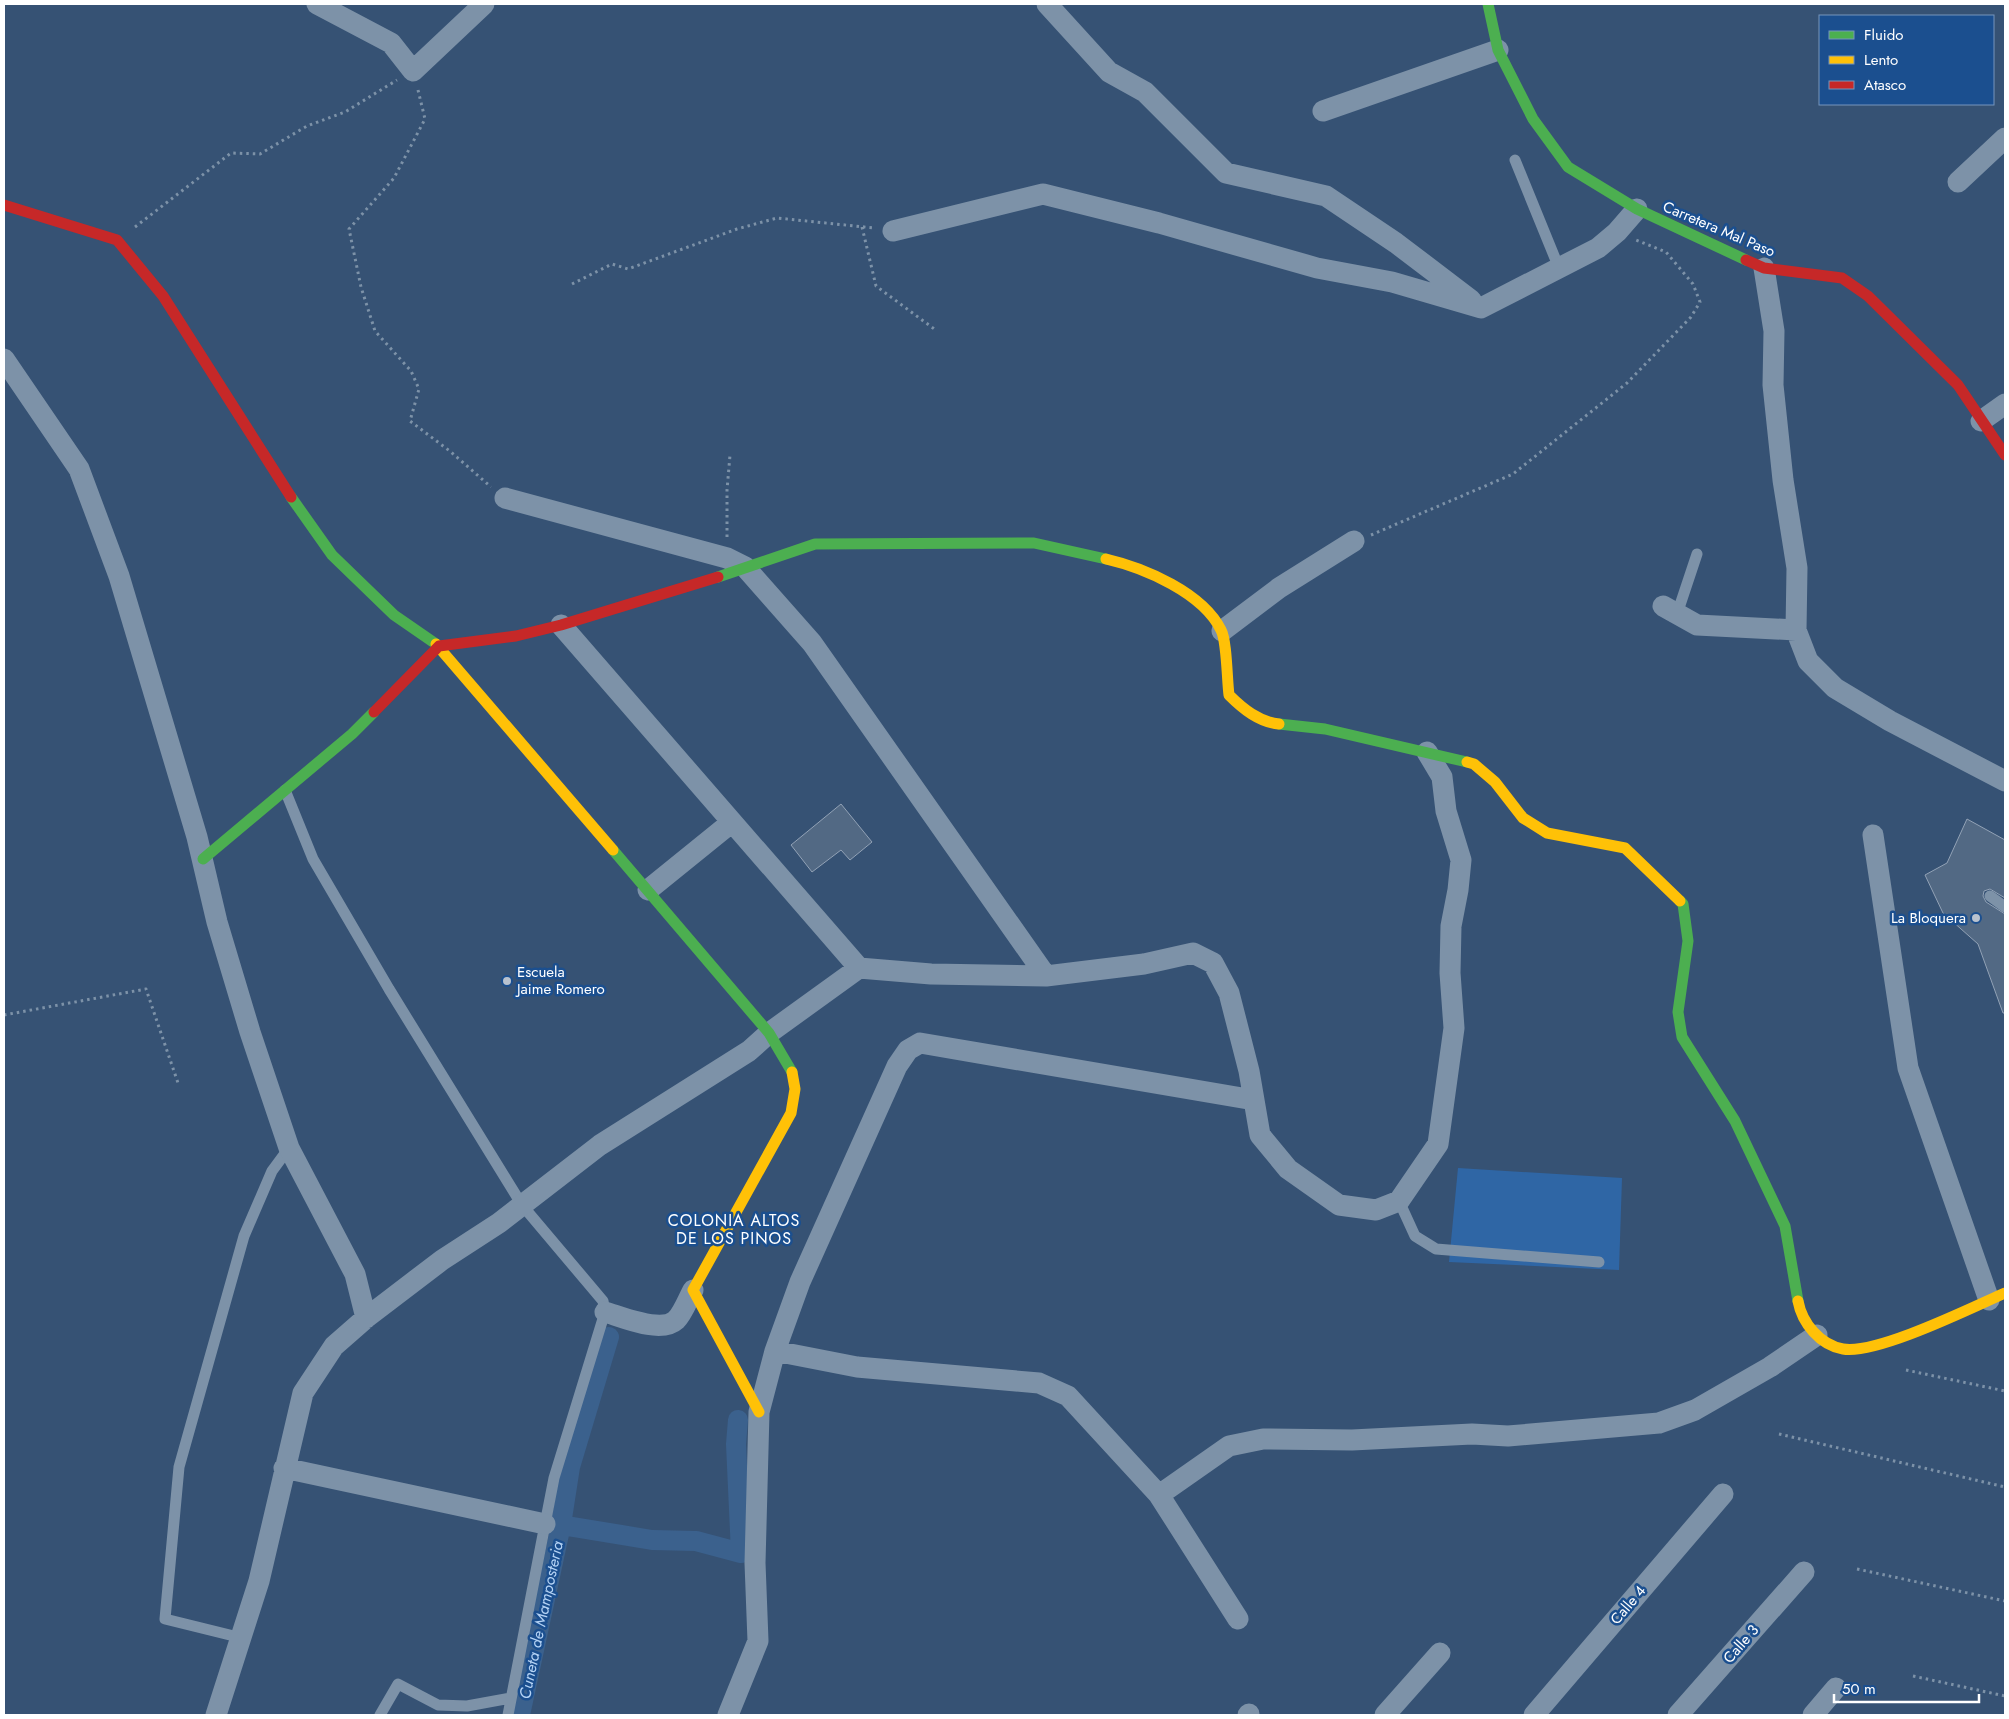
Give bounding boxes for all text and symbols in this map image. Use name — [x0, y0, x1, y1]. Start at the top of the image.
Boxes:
legend — [1819, 15, 1994, 105]
text: Fluido — [1864, 24, 1903, 46]
text: Lento — [1864, 49, 1898, 71]
text: Atasco — [1864, 74, 1906, 96]
street label: Carretera Mal Paso — [1659, 195, 1779, 263]
place label: La Bloquera — [1891, 907, 1966, 929]
marker: La Bloquera — [1970, 912, 1982, 924]
place label: Escuela Jaime Romero — [515, 961, 605, 1000]
marker: Escuela Jaime Romero — [501, 975, 513, 987]
district label: COLONIA ALTOS DE LOS PINOS — [668, 1209, 800, 1250]
water label: Cuneta de Mamposteria — [513, 1539, 569, 1701]
street label: Calle 4 — [1605, 1580, 1651, 1629]
street label: Calle 3 — [1718, 1620, 1764, 1668]
scale bar — [1834, 1672, 1979, 1704]
text: 50 m — [1842, 1678, 1876, 1700]

